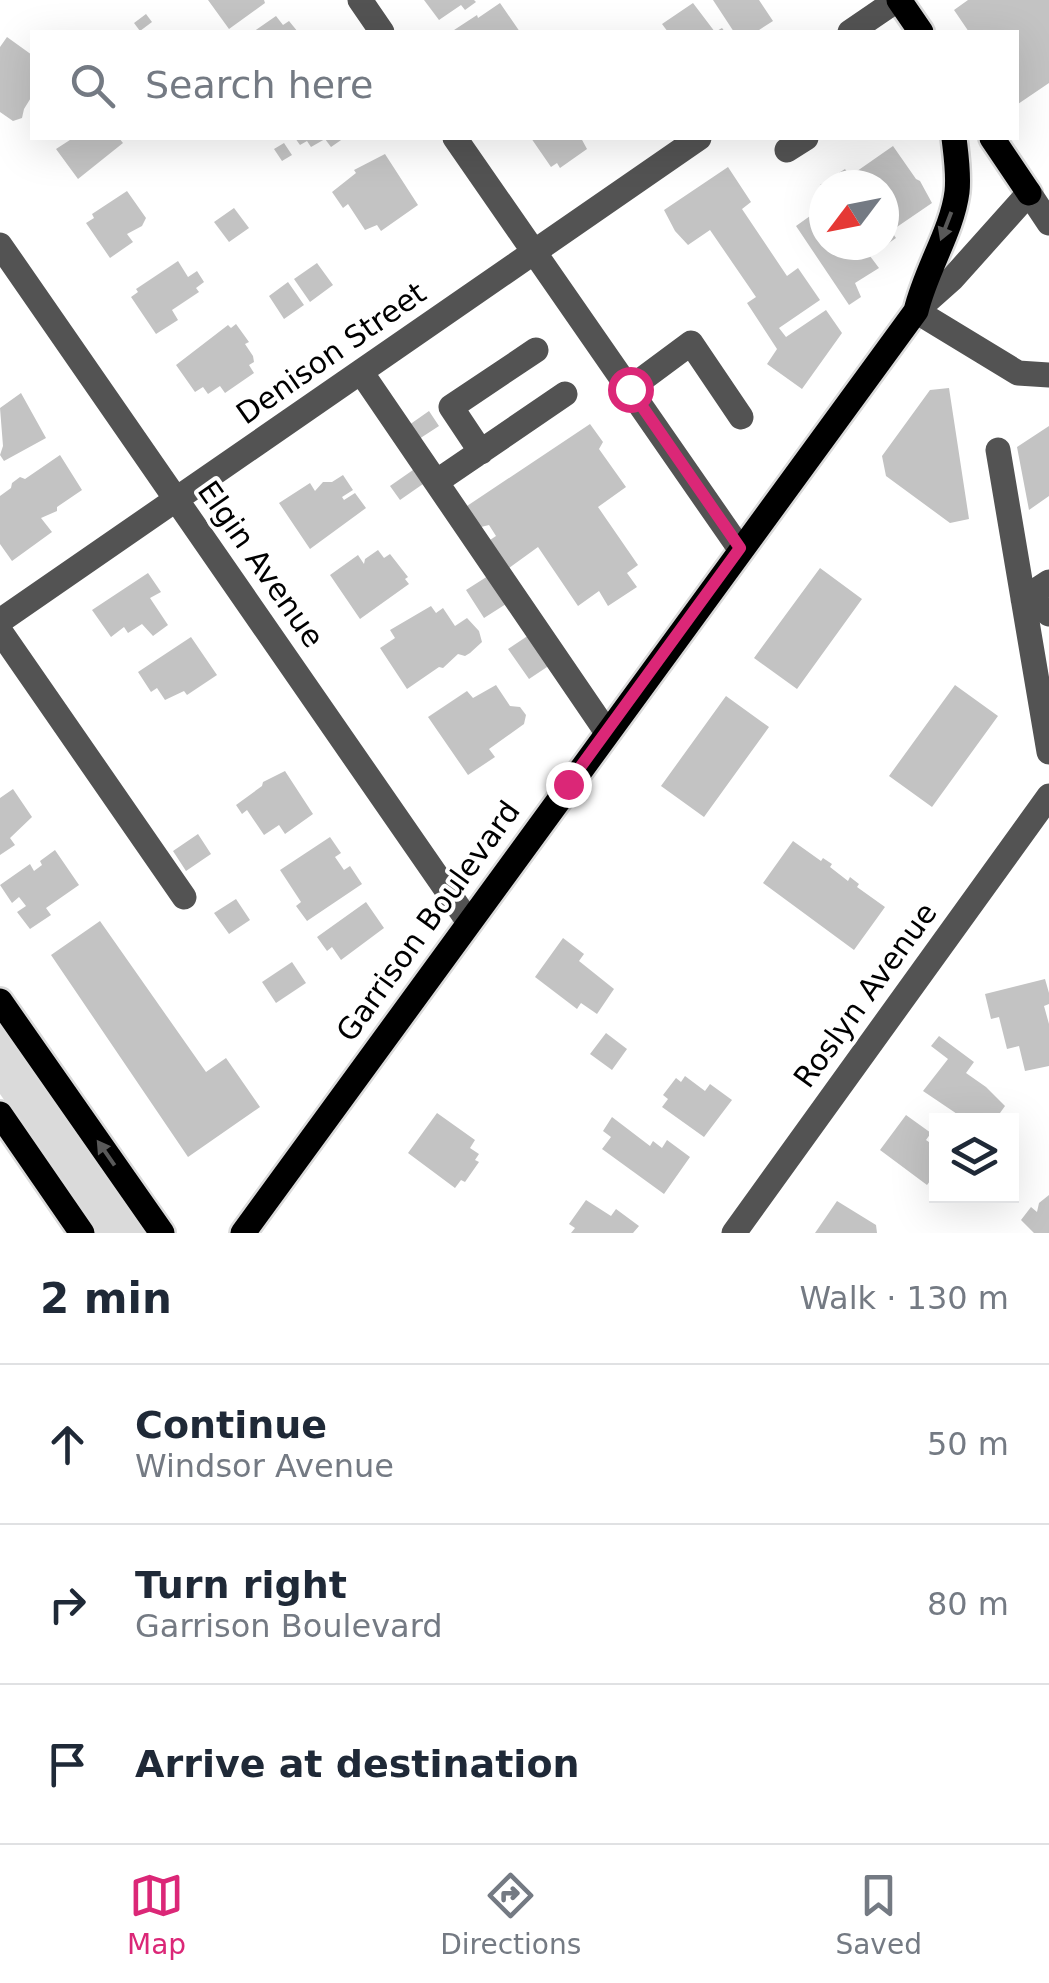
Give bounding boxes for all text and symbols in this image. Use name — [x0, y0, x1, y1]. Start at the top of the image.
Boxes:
search box — [30, 30, 1019, 140]
icon: search — [65, 58, 120, 113]
text: Search here — [145, 63, 373, 107]
north arrow — [809, 170, 899, 260]
one-way arrow — [938, 211, 953, 241]
street label: Denison Street — [230, 275, 432, 431]
route start — [608, 367, 654, 413]
street label: Elgin Avenue — [191, 474, 331, 654]
route end — [546, 762, 592, 808]
street label: Garrison Boulevard — [329, 794, 527, 1048]
street label: Roslyn Avenue — [786, 896, 944, 1094]
map controls — [929, 1113, 1019, 1203]
button: layers — [929, 1113, 1019, 1203]
one-way arrow — [97, 1140, 116, 1166]
text: 2 min — [40, 1274, 172, 1323]
text: Walk · 130 m — [799, 1279, 1009, 1317]
text: Continue — [135, 1403, 327, 1447]
icon: ahead — [40, 1417, 95, 1472]
text: 50 m — [927, 1425, 1009, 1463]
text: Windsor Avenue — [135, 1447, 394, 1485]
text: Turn right — [135, 1563, 347, 1607]
icon: right — [40, 1577, 95, 1632]
text: 80 m — [927, 1585, 1009, 1623]
text: Garrison Boulevard — [135, 1607, 443, 1645]
icon: arrive — [40, 1737, 95, 1792]
text: Arrive at destination — [135, 1742, 580, 1786]
tab: Map — [127, 1868, 186, 1961]
tab: Directions — [440, 1868, 581, 1961]
tab: Saved — [835, 1868, 922, 1961]

